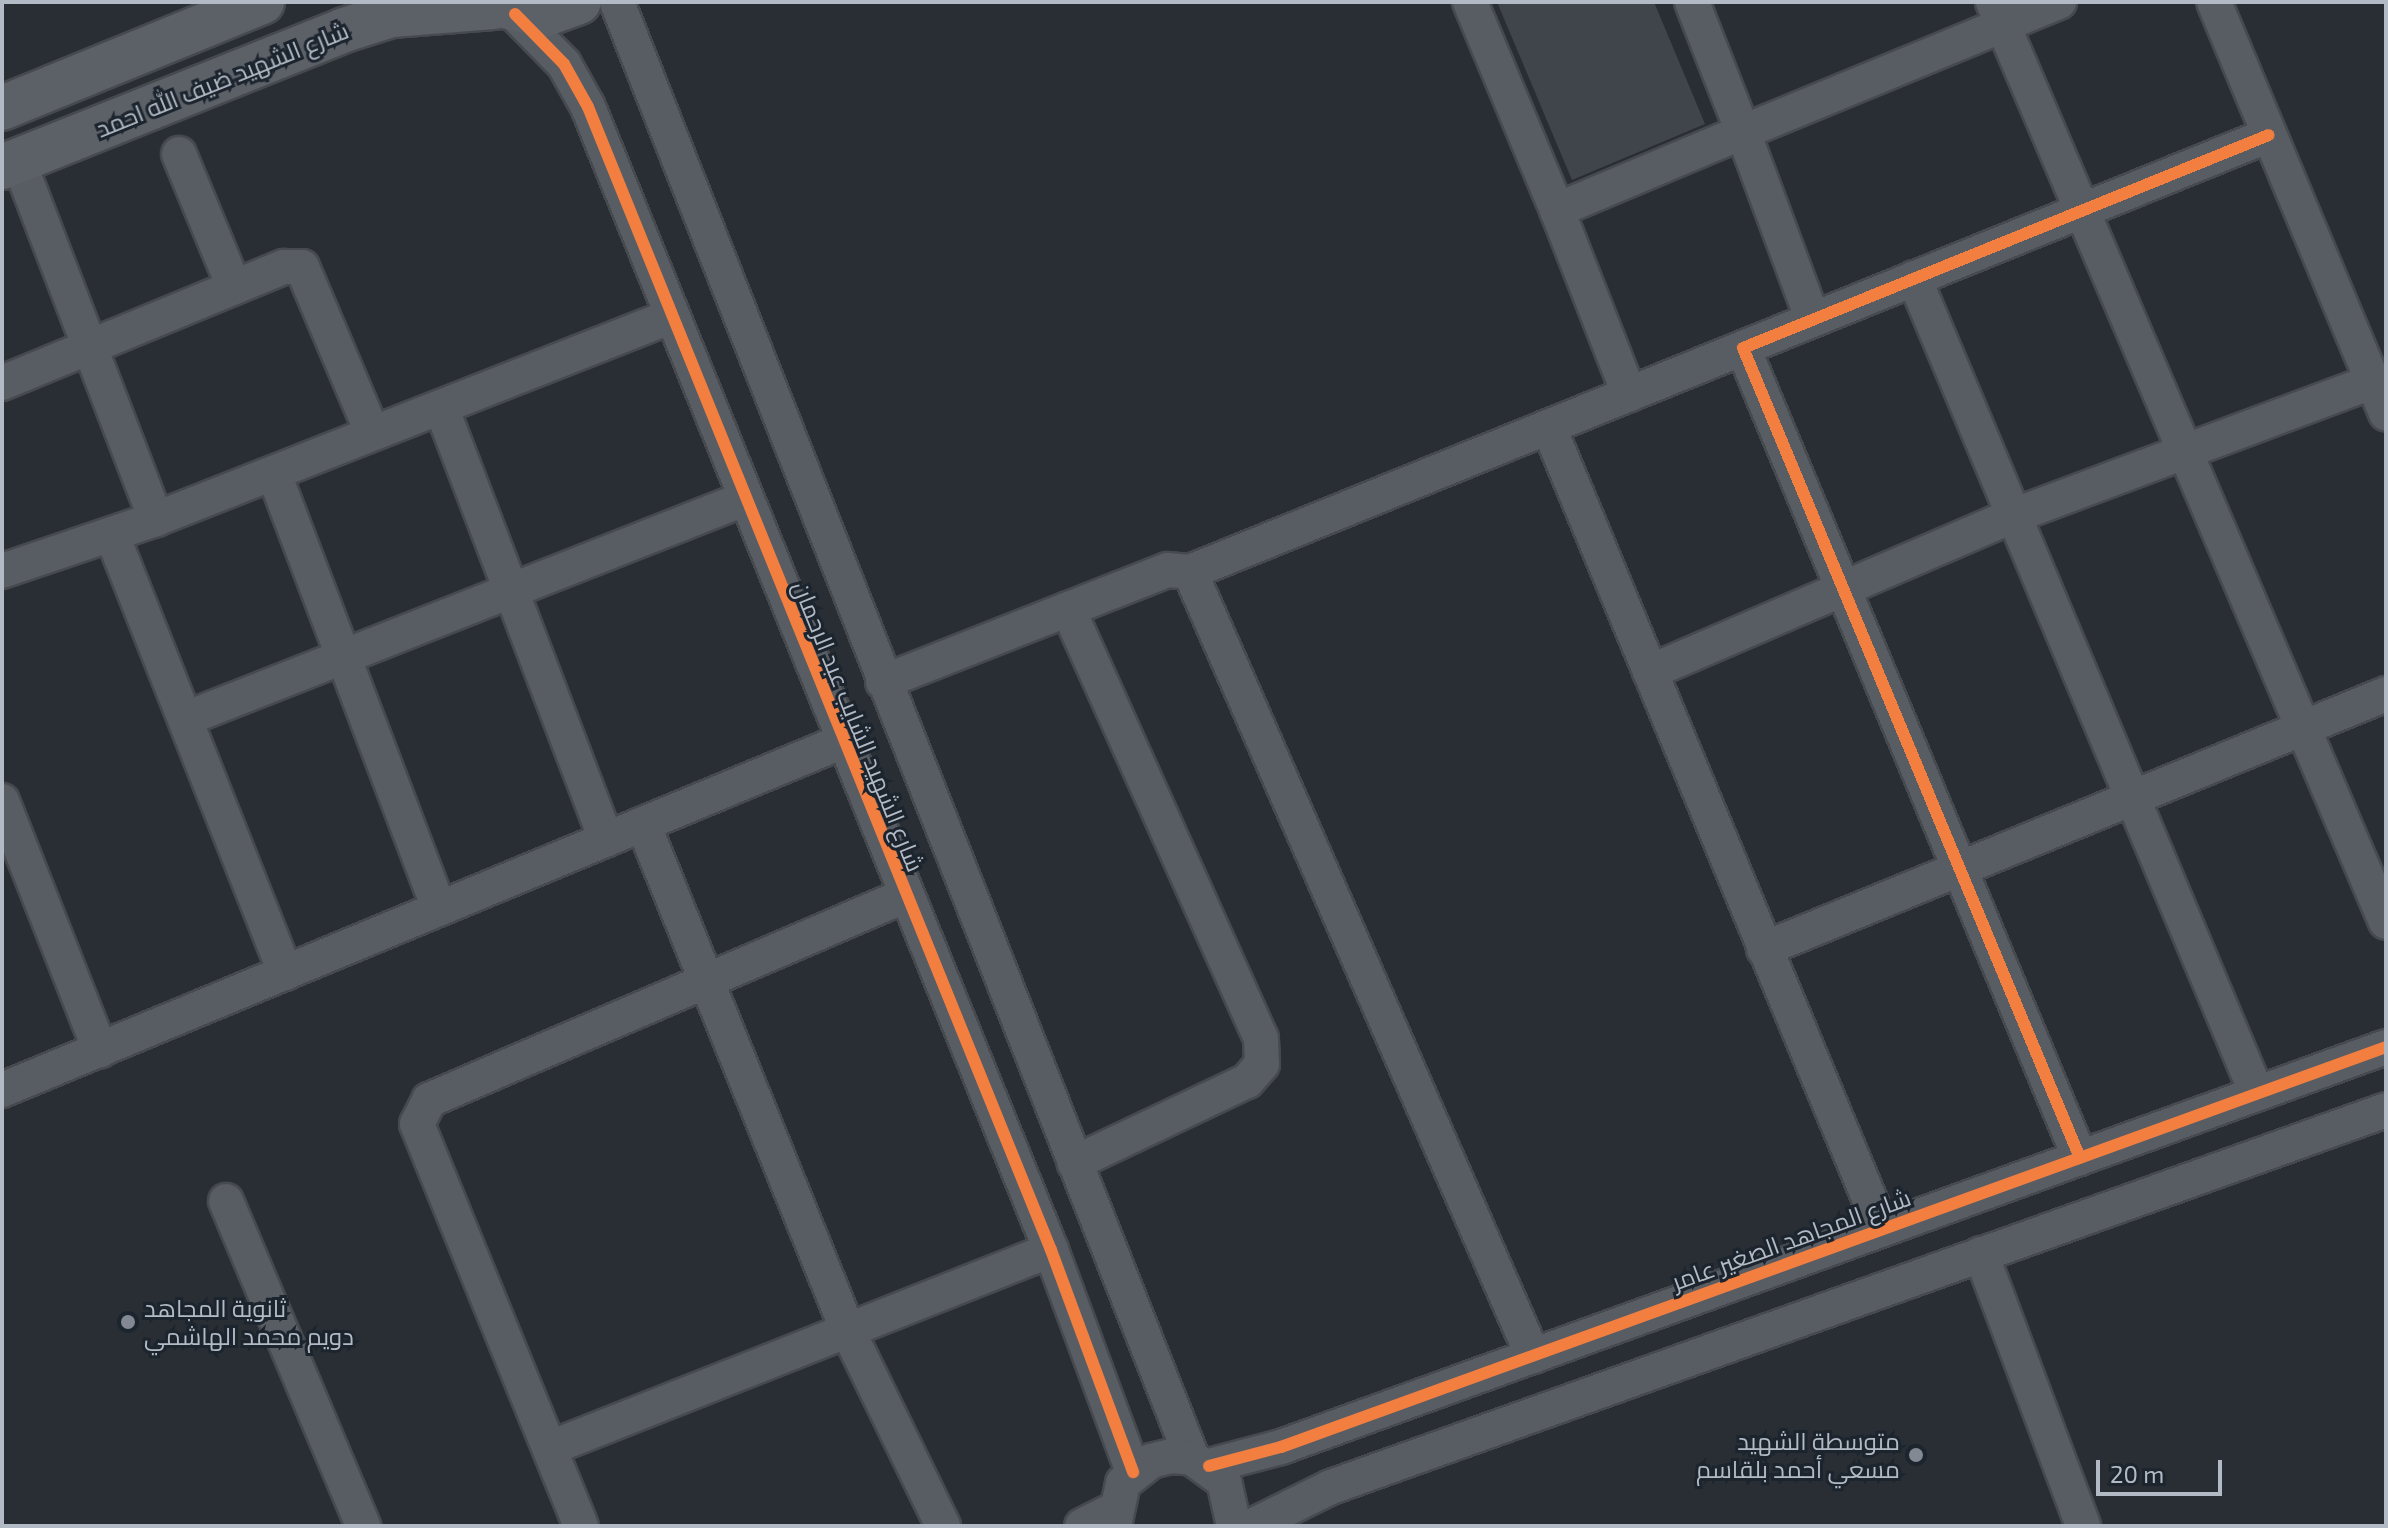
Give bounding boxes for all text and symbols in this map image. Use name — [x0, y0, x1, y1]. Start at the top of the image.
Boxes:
street label: شارع الشهيد ضيف الله احمد — [91, 15, 353, 143]
street label: شارع الشهيد الشايب عبد الرحمان — [787, 576, 931, 876]
street label: شارع المجاهد الصغير عامر — [1668, 1182, 1914, 1296]
place label: ثانوية المجاهد دويم محمد الهاشمي — [144, 1294, 354, 1350]
marker: ثانوية المجاهد دويم محمد الهاشمي — [119, 1313, 137, 1331]
place label: متوسطة الشهيد مسعي أحمد بلقاسم — [1696, 1427, 1900, 1483]
scale bar — [2100, 1444, 2226, 1494]
marker: متوسطة الشهيد مسعي أحمد بلقاسم — [1907, 1446, 1925, 1464]
text: 20 m — [2110, 1459, 2164, 1488]

